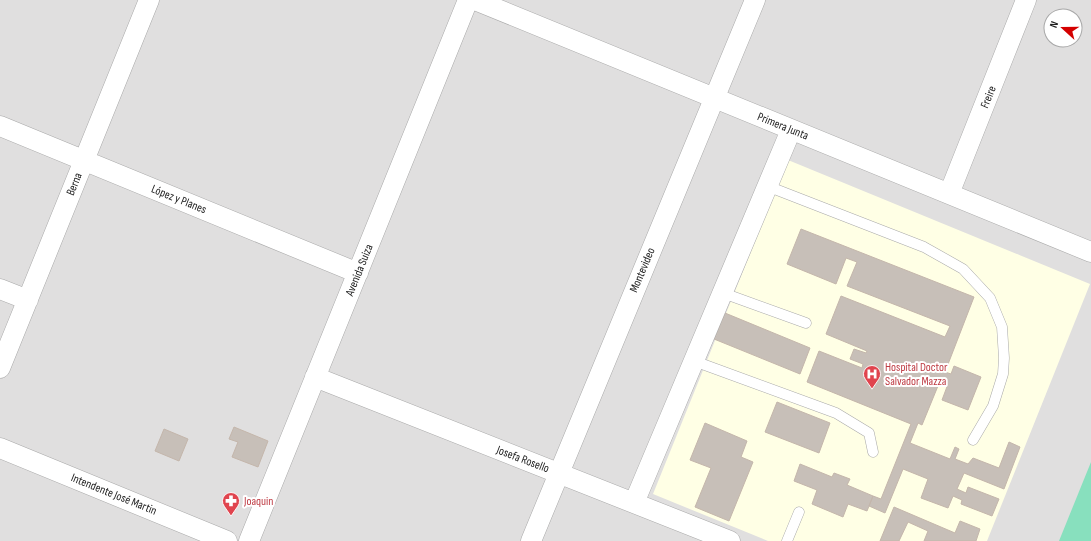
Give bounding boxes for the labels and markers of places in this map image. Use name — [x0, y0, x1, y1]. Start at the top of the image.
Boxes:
place label: Hospital Doctor Salvador Mazza — [885, 360, 948, 389]
hospital icon: Hospital Doctor Salvador Mazza — [862, 364, 882, 389]
pharmacy icon: Joaquin — [221, 491, 241, 516]
place label: Joaquin — [243, 494, 273, 509]

